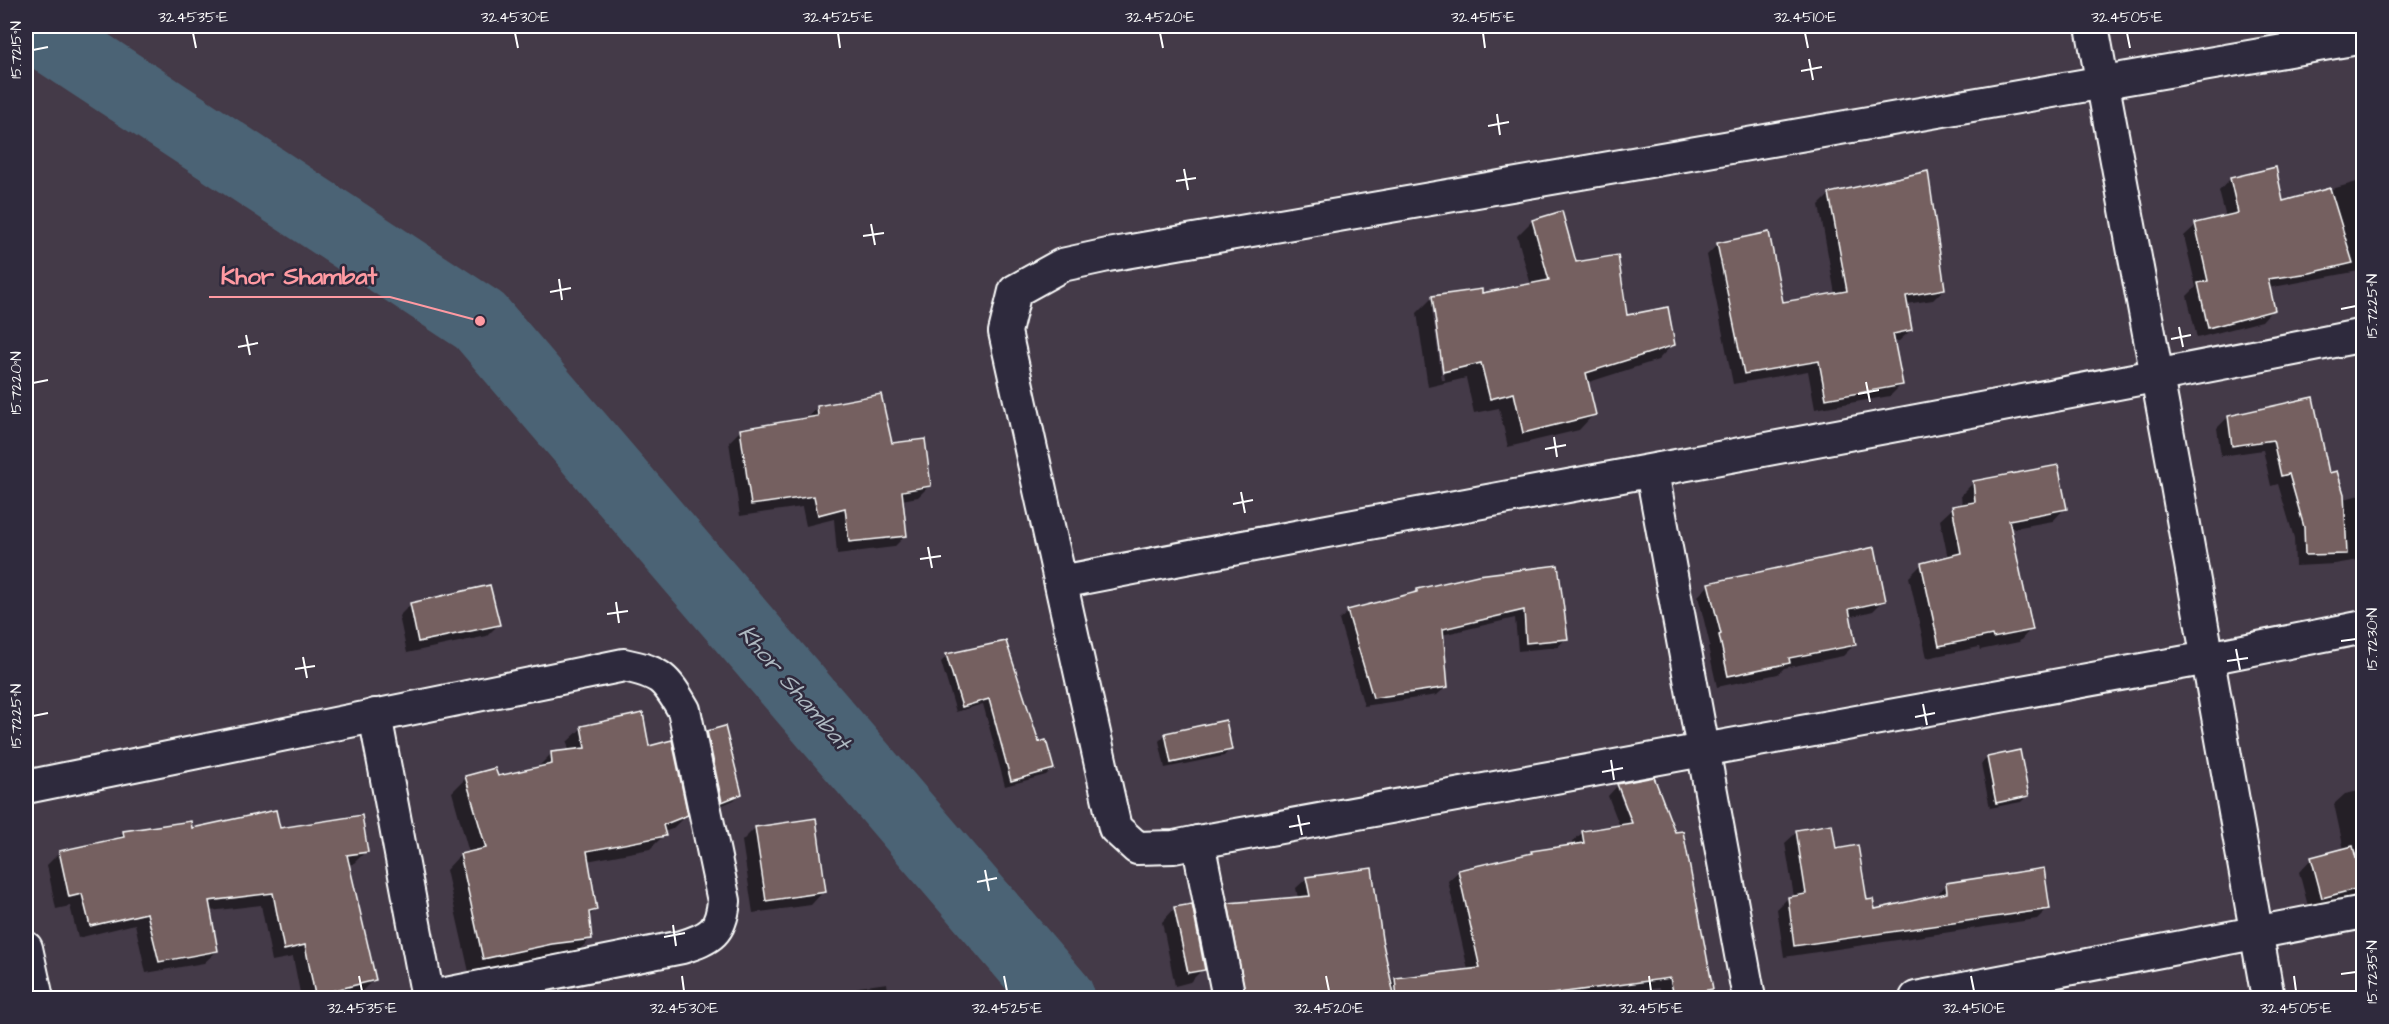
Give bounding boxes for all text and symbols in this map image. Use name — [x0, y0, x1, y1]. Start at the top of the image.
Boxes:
text: 32.4535°E — [158, 7, 228, 28]
text: 32.4530°E — [481, 7, 549, 28]
text: 32.4525°E — [803, 7, 873, 28]
text: 32.4520°E — [1125, 7, 1195, 28]
text: 32.4515°E — [1451, 7, 1515, 28]
text: 32.4510°E — [1774, 7, 1836, 28]
text: 32.4505°E — [2091, 7, 2163, 28]
text: 15.7215°N — [6, 21, 27, 79]
callout: Khor Shambat — [209, 255, 390, 297]
text: Khor Shambat — [221, 260, 377, 294]
text: 15.7225°N — [2362, 274, 2383, 338]
text: 15.7220°N — [6, 351, 27, 415]
text: 15.7230°N — [2362, 608, 2383, 670]
water label: Khor Shambat — [730, 618, 860, 760]
text: 15.7225°N — [6, 684, 27, 748]
text: 15.7235°N — [2362, 940, 2383, 1004]
text: 32.4535°E — [327, 998, 397, 1019]
text: 32.4530°E — [650, 998, 718, 1019]
text: 32.4525°E — [972, 998, 1042, 1019]
text: 32.4520°E — [1294, 998, 1364, 1019]
text: 32.4515°E — [1619, 998, 1683, 1019]
text: 32.4510°E — [1943, 998, 2005, 1019]
text: 32.4505°E — [2260, 998, 2332, 1019]

